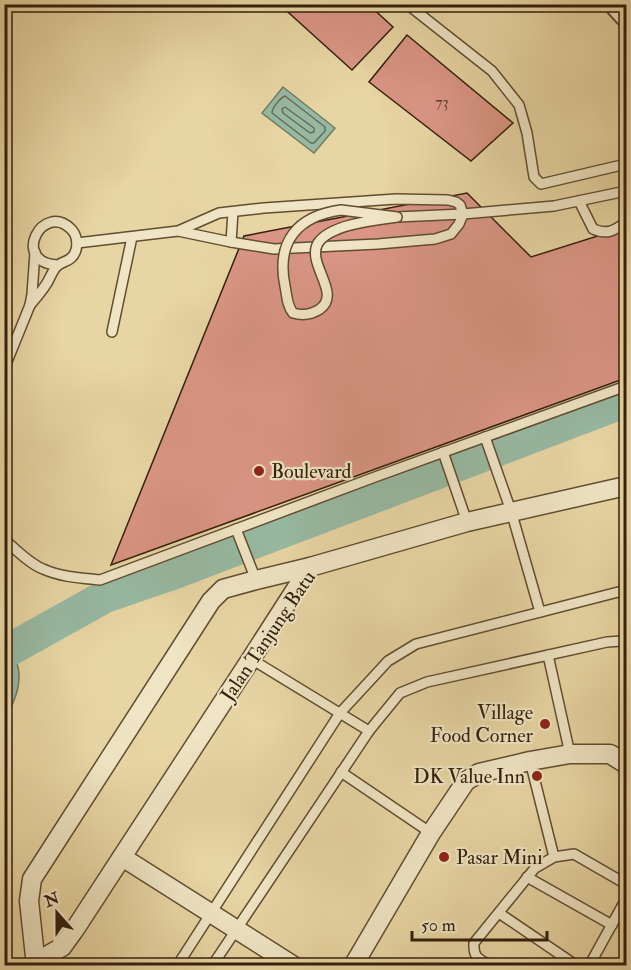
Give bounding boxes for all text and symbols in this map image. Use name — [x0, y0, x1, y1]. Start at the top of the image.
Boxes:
house number: 73 — [435, 92, 449, 112]
place label: Boulevard — [271, 459, 352, 484]
marker: Boulevard — [252, 464, 266, 478]
street label: Jalan Tanjung Batu — [214, 566, 321, 707]
place label: Village Food Corner — [430, 700, 534, 748]
marker: Village Food Corner — [538, 717, 552, 731]
place label: DK Value Inn — [413, 764, 525, 789]
marker: DK Value Inn — [530, 769, 544, 783]
place label: Pasar Mini — [456, 845, 542, 870]
marker: Pasar Mini — [437, 850, 451, 864]
north arrow — [27, 883, 87, 943]
text: N — [41, 888, 63, 912]
scale bar — [412, 904, 547, 942]
text: 50 m — [421, 914, 456, 937]

